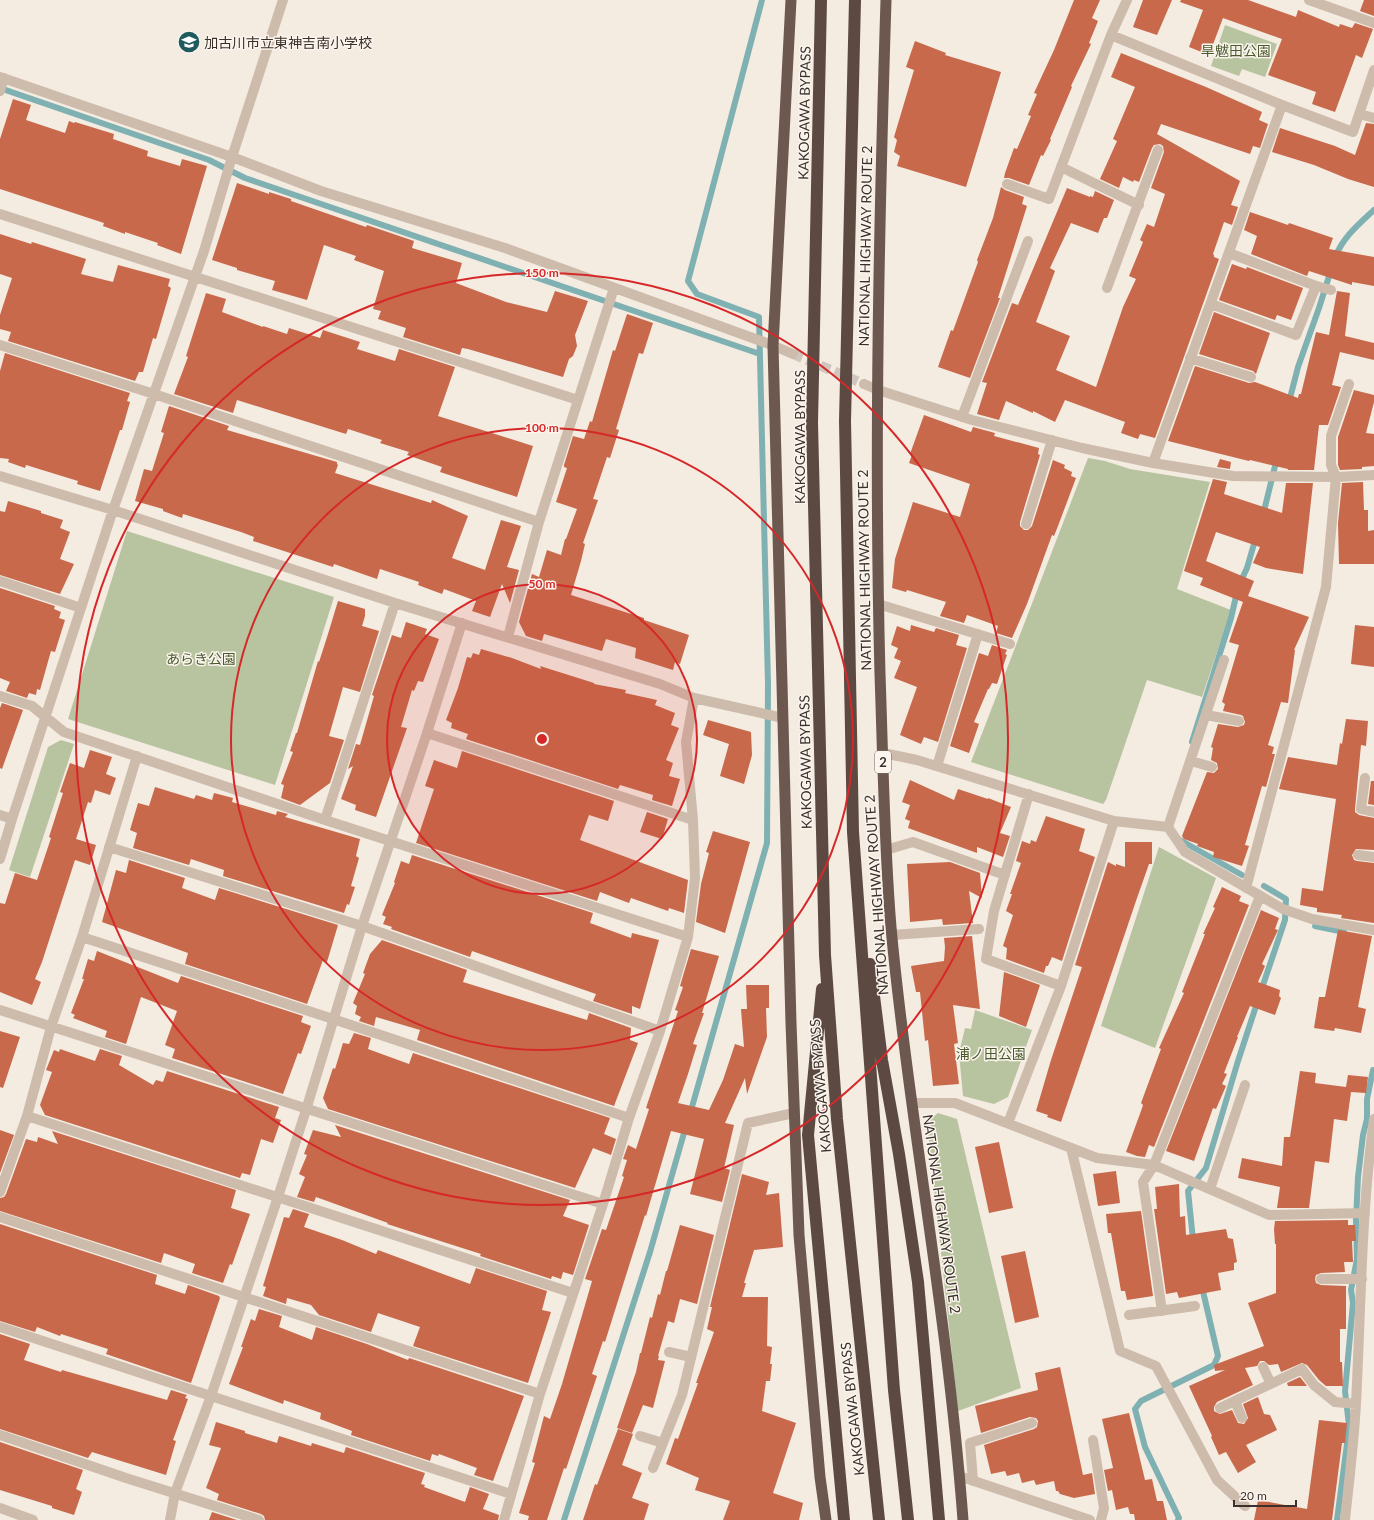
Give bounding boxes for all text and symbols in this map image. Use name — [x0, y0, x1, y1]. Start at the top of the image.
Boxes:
school or university icon: 加古川市立東神吉南小学校 — [176, 29, 202, 55]
place label: 加古川市立東神吉南小学校 — [204, 34, 372, 51]
park label: 旱魃田公園 — [1201, 42, 1271, 59]
street label: KAKOGAWA BYPASS — [794, 46, 814, 180]
street label: NATIONAL HIGHWAY ROUTE 2 — [855, 145, 875, 347]
text: 150 m — [525, 265, 559, 280]
street label: KAKOGAWA BYPASS — [791, 370, 808, 504]
text: 100 m — [525, 420, 559, 435]
street label: NATIONAL HIGHWAY ROUTE 2 — [854, 469, 874, 671]
text: 50 m — [529, 576, 555, 591]
park label: あらき公園 — [166, 650, 236, 667]
street label: KAKOGAWA BYPASS — [795, 695, 815, 829]
centre of rings — [535, 732, 549, 746]
road number: 2 — [875, 751, 891, 773]
street label: NATIONAL HIGHWAY ROUTE 2 — [861, 794, 891, 996]
street label: KAKOGAWA BYPASS — [806, 1019, 834, 1153]
park label: 浦ノ田公園 — [956, 1045, 1026, 1062]
street label: NATIONAL HIGHWAY ROUTE 2 — [920, 1113, 964, 1315]
street label: KAKOGAWA BYPASS — [837, 1341, 867, 1477]
scale bar — [1234, 1482, 1296, 1508]
text: 20 m — [1240, 1488, 1267, 1503]

